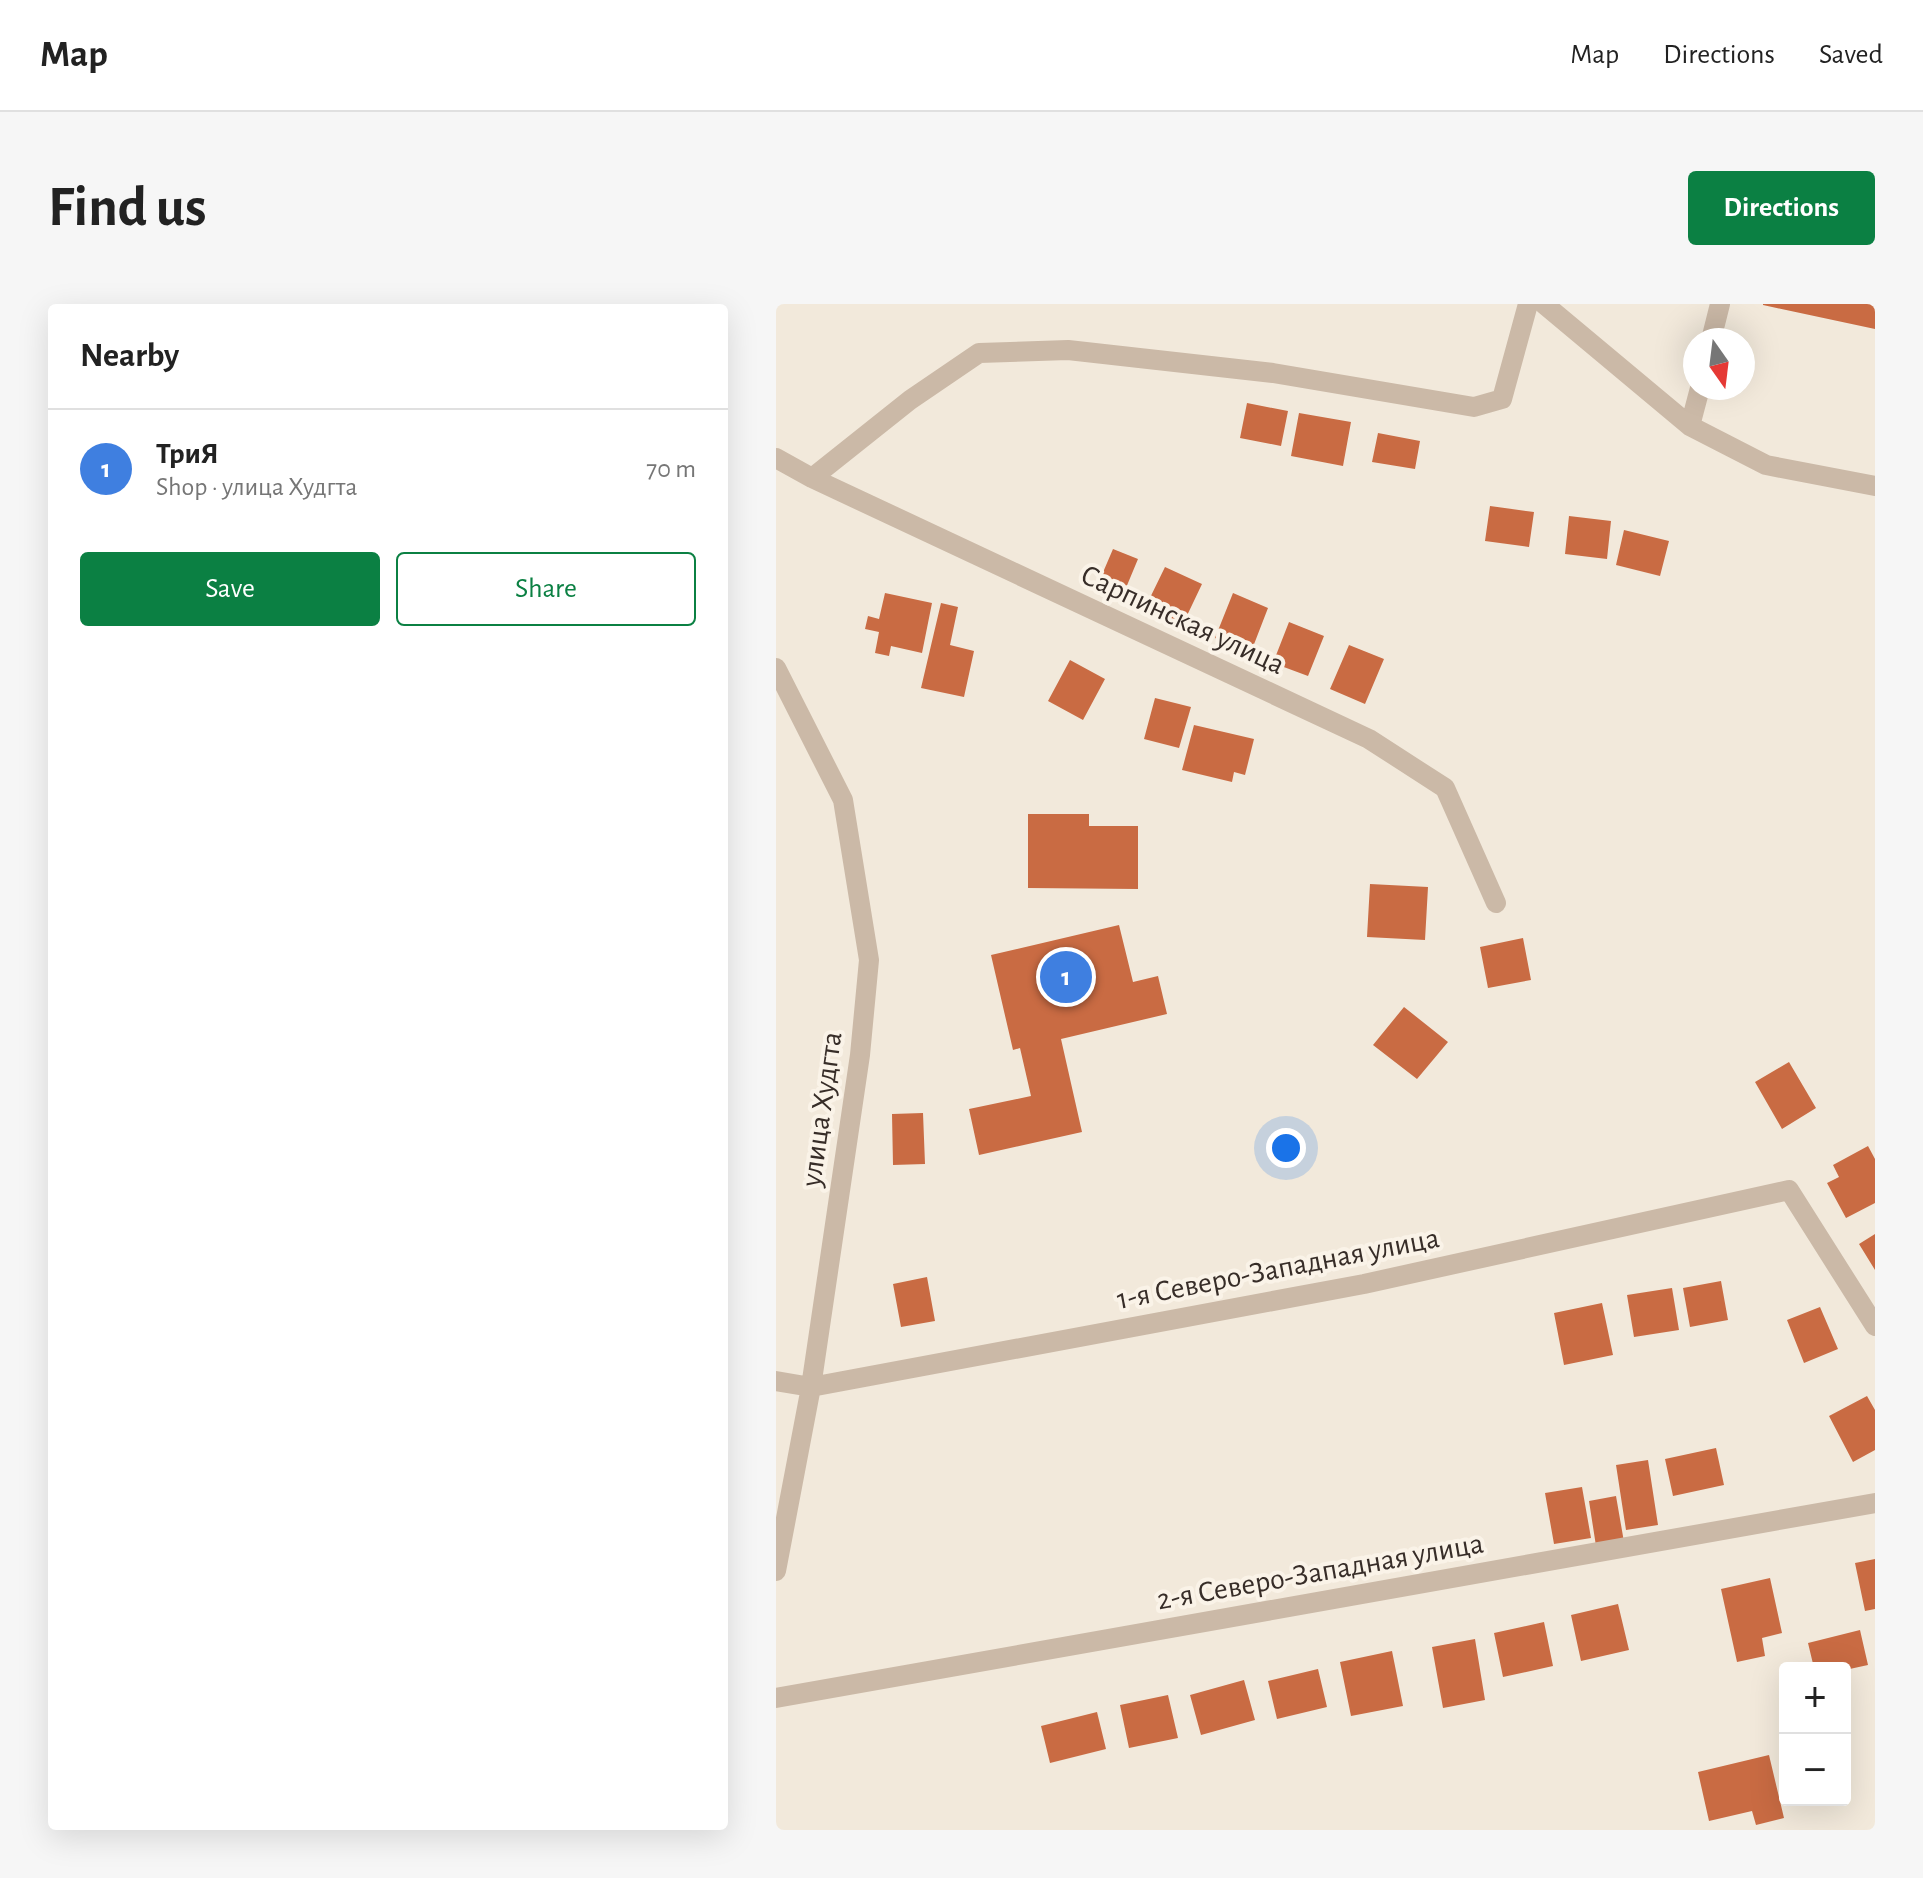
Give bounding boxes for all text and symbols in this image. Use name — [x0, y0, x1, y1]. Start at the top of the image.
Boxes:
text: Map — [40, 36, 108, 74]
text: Map — [1570, 41, 1619, 69]
text: Directions — [1663, 41, 1775, 69]
text: Saved — [1819, 41, 1883, 69]
button: Directions — [1688, 171, 1875, 245]
text: Find us — [48, 180, 206, 236]
north arrow — [1683, 328, 1755, 400]
text: Nearby — [80, 339, 179, 373]
text: ТриЯ — [156, 439, 219, 469]
text: 1 — [101, 456, 111, 482]
text: 70 m — [646, 456, 696, 482]
text: Shop · улица Худгта — [156, 474, 357, 500]
button: Save — [80, 552, 380, 626]
button: Share — [396, 552, 696, 626]
street label: Сарпинская улица — [1076, 560, 1289, 680]
pin: 1 — [1040, 947, 1092, 1007]
street label: улица Худгта — [796, 1030, 848, 1189]
your location — [1266, 1128, 1306, 1168]
street label: 1-я Северо-Западная улица — [1115, 1223, 1442, 1315]
street label: 2-я Северо-Западная улица — [1155, 1528, 1486, 1615]
map controls — [1779, 1662, 1851, 1806]
button: + — [1779, 1662, 1851, 1734]
button: − — [1779, 1734, 1851, 1806]

